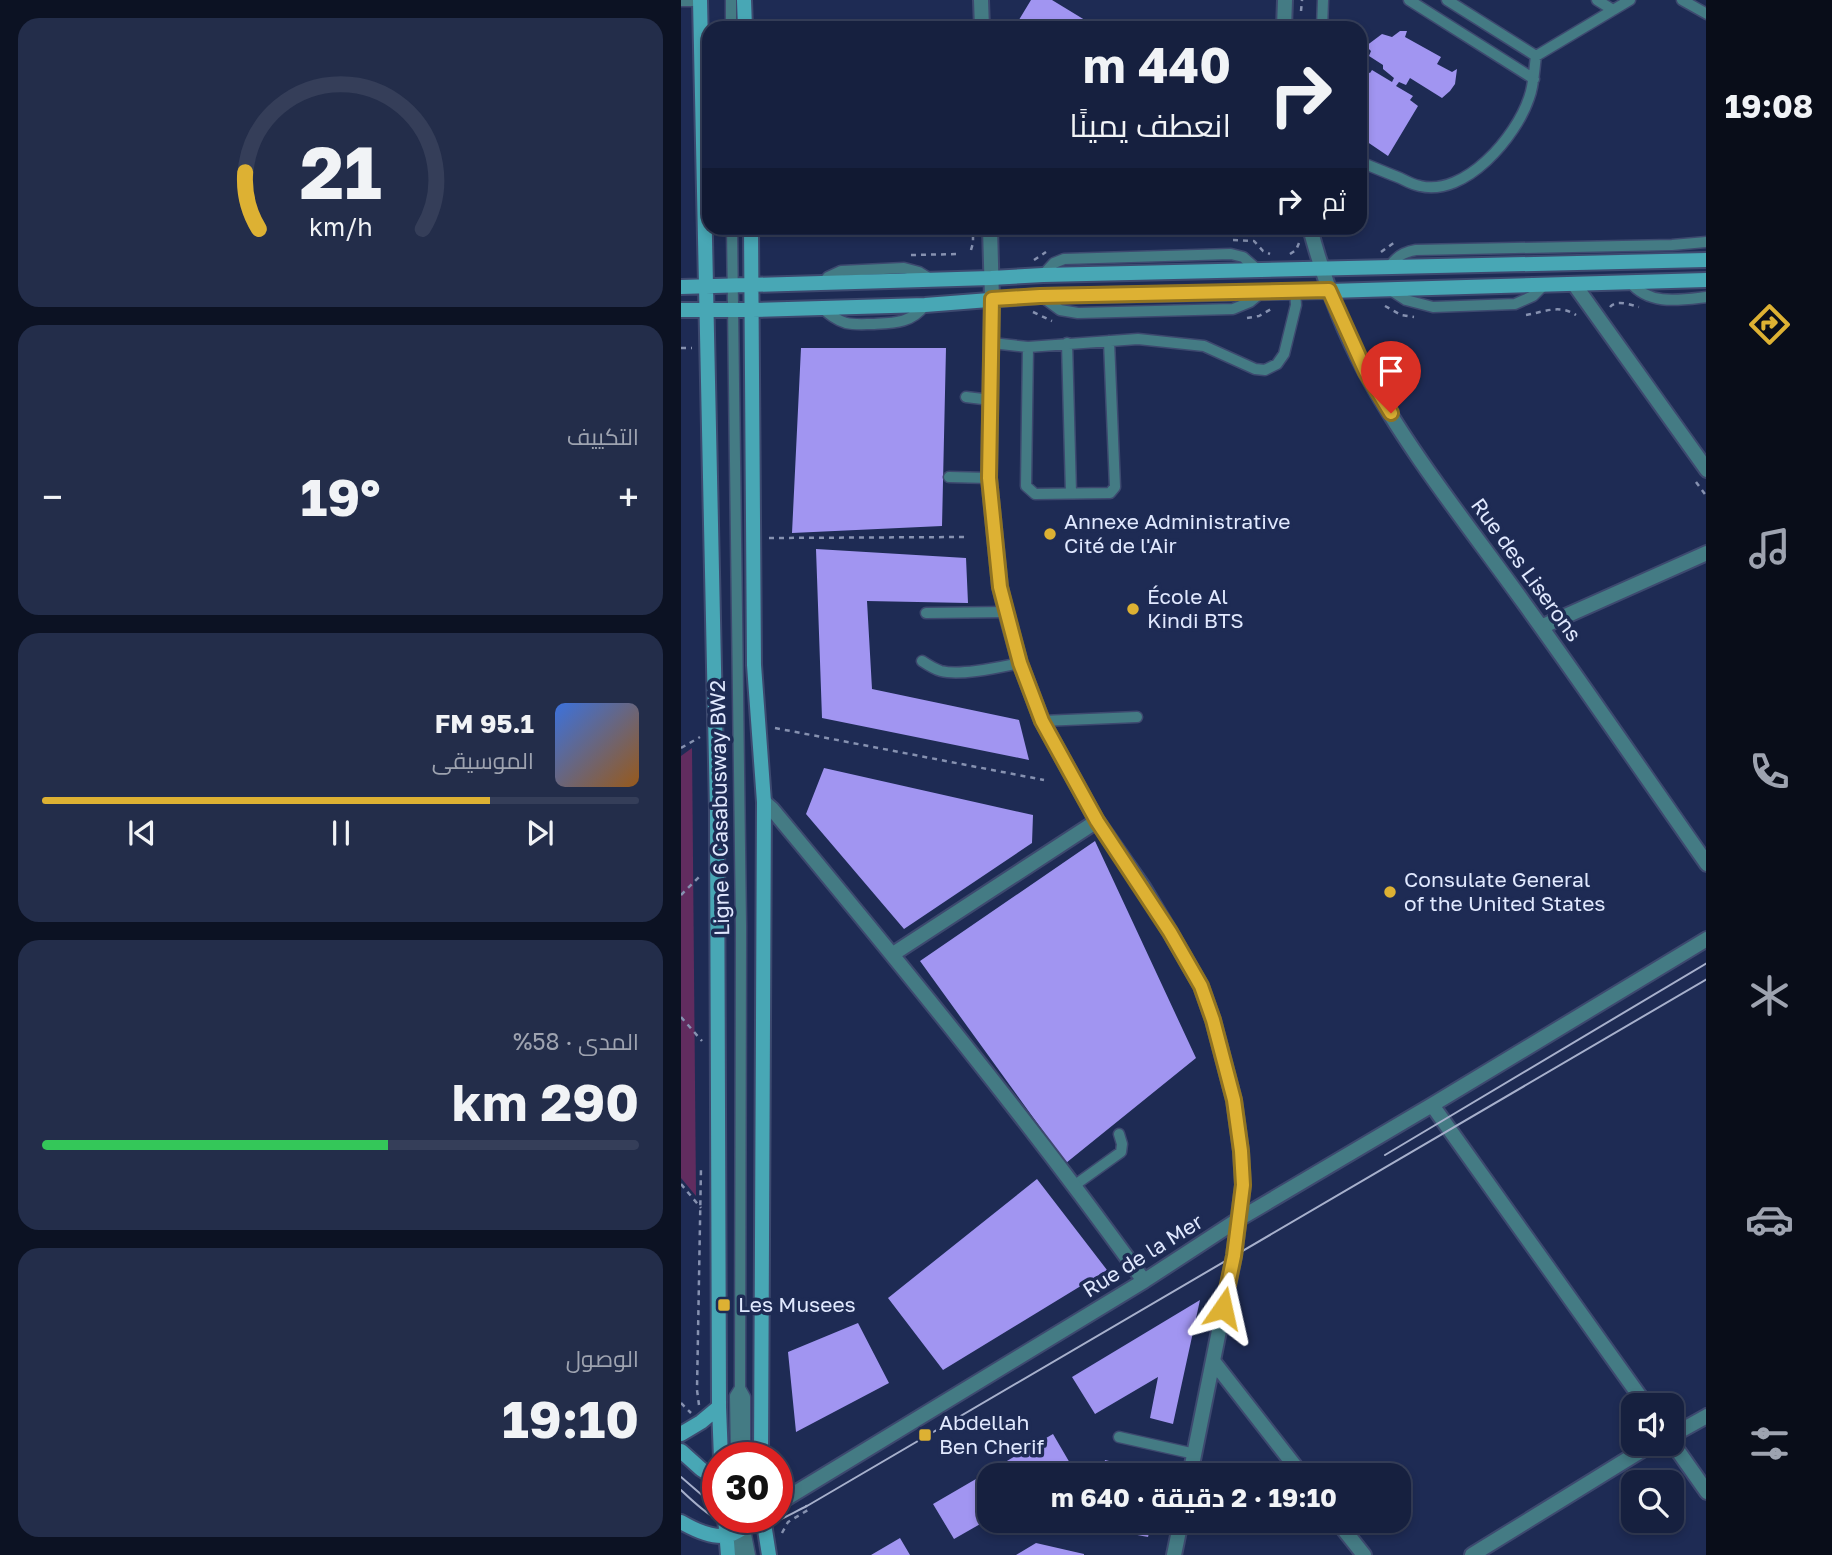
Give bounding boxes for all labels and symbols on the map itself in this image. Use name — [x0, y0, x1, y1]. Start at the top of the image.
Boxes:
pin — [1361, 341, 1421, 413]
street label: Rue des Liserons — [1466, 493, 1588, 646]
place label: Annexe Administrative Cité de l'Air — [1064, 508, 1290, 558]
marker: Annexe Administrative Cité de l'Air — [1042, 526, 1058, 542]
place label: École Al Kindi BTS — [1147, 583, 1244, 633]
marker: École Al Kindi BTS — [1125, 601, 1141, 617]
street label: Ligne 6 Casabusway BW2 — [704, 680, 734, 936]
place label: Consulate General of the United States — [1404, 866, 1605, 916]
marker: Consulate General of the United States — [1382, 884, 1398, 900]
street label: Rue de la Mer — [1078, 1208, 1207, 1302]
position arrow — [1186, 1271, 1260, 1345]
place label: Les Musees — [738, 1291, 856, 1317]
marker: Les Musees — [716, 1297, 732, 1313]
place label: Abdellah Ben Cherif — [939, 1409, 1045, 1459]
marker: Abdellah Ben Cherif — [917, 1427, 933, 1443]
speed limit sign: 30 — [702, 1442, 793, 1533]

